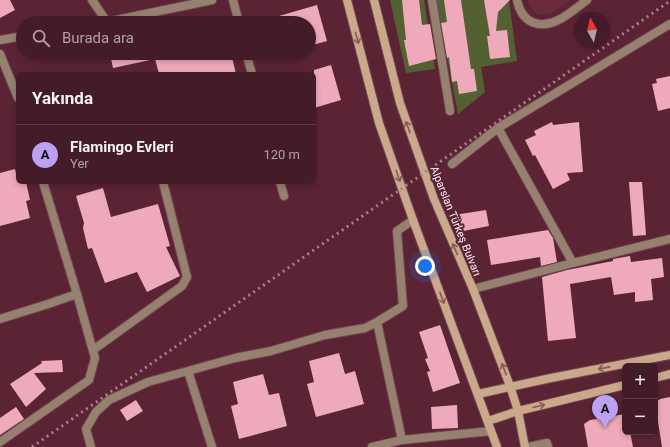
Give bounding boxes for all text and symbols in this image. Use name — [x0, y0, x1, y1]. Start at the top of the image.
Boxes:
north arrow — [574, 12, 610, 48]
search box — [16, 16, 316, 60]
icon: search — [30, 27, 52, 49]
text: Burada ara — [62, 29, 134, 47]
one-way arrow — [354, 31, 362, 44]
text: Yakında — [32, 88, 93, 108]
one-way arrow — [404, 122, 412, 134]
text: Flamingo Evleri — [70, 138, 174, 156]
text: A — [41, 147, 49, 162]
text: 120 m — [263, 147, 300, 162]
text: Yer — [70, 156, 89, 171]
street label: Alparslan Türkeş Bulvarı — [428, 164, 484, 278]
one-way arrow — [395, 169, 402, 182]
one-way arrow — [451, 243, 458, 255]
your location — [415, 256, 435, 276]
one-way arrow — [439, 291, 446, 304]
map controls — [622, 363, 658, 435]
button: + — [622, 363, 658, 399]
one-way arrow — [499, 364, 507, 376]
one-way arrow — [598, 364, 611, 372]
pin: A — [592, 395, 618, 428]
button: − — [622, 399, 658, 435]
one-way arrow — [532, 402, 545, 409]

